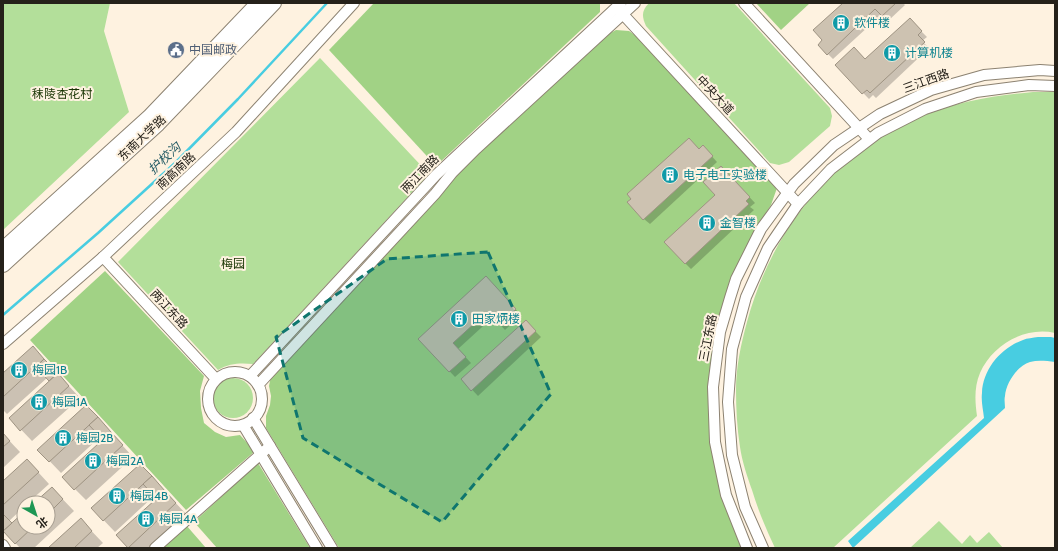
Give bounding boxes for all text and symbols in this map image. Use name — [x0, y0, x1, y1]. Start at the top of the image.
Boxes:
building icon: 软件楼 — [831, 13, 851, 33]
place label: 软件楼 — [854, 15, 890, 30]
public building icon: 中国邮政 — [166, 40, 186, 60]
place label: 中国邮政 — [189, 42, 237, 57]
building icon: 计算机楼 — [882, 43, 902, 63]
place label: 计算机楼 — [905, 45, 953, 60]
street label: 三江西路 — [901, 65, 951, 96]
street label: 中央大道 — [694, 72, 737, 117]
park label: 秣陵杏花村 — [32, 86, 93, 101]
street label: 东南大学路 — [115, 112, 169, 164]
water label: 护校沟 — [144, 137, 185, 177]
street label: 南高南路 — [153, 149, 198, 192]
street label: 两江南路 — [398, 151, 442, 196]
building icon: 电子电工实验楼 — [660, 165, 680, 185]
place label: 电子电工实验楼 — [683, 167, 767, 182]
building icon: 金智楼 — [697, 213, 717, 233]
place label: 金智楼 — [720, 215, 756, 230]
park label: 梅园 — [221, 256, 245, 271]
street label: 两江东路 — [148, 286, 191, 331]
building icon: 田家炳楼 — [449, 309, 469, 329]
place label: 田家炳楼 — [472, 311, 520, 326]
street label: 三江东路 — [696, 313, 719, 363]
building icon: 梅园1B — [9, 360, 29, 380]
place label: 梅园1B — [32, 362, 67, 377]
building icon: 梅园1A — [29, 392, 49, 412]
place label: 梅园1A — [52, 394, 88, 409]
building icon: 梅园2B — [53, 428, 73, 448]
place label: 梅园2B — [76, 430, 113, 445]
building icon: 梅园2A — [83, 451, 103, 471]
place label: 梅园2A — [106, 453, 144, 468]
building icon: 梅园4B — [107, 486, 127, 506]
place label: 梅园4B — [130, 488, 168, 503]
north arrow — [16, 495, 56, 535]
building icon: 梅园4A — [136, 509, 156, 529]
place label: 梅园4A — [159, 511, 198, 526]
text: 北 — [34, 514, 51, 532]

